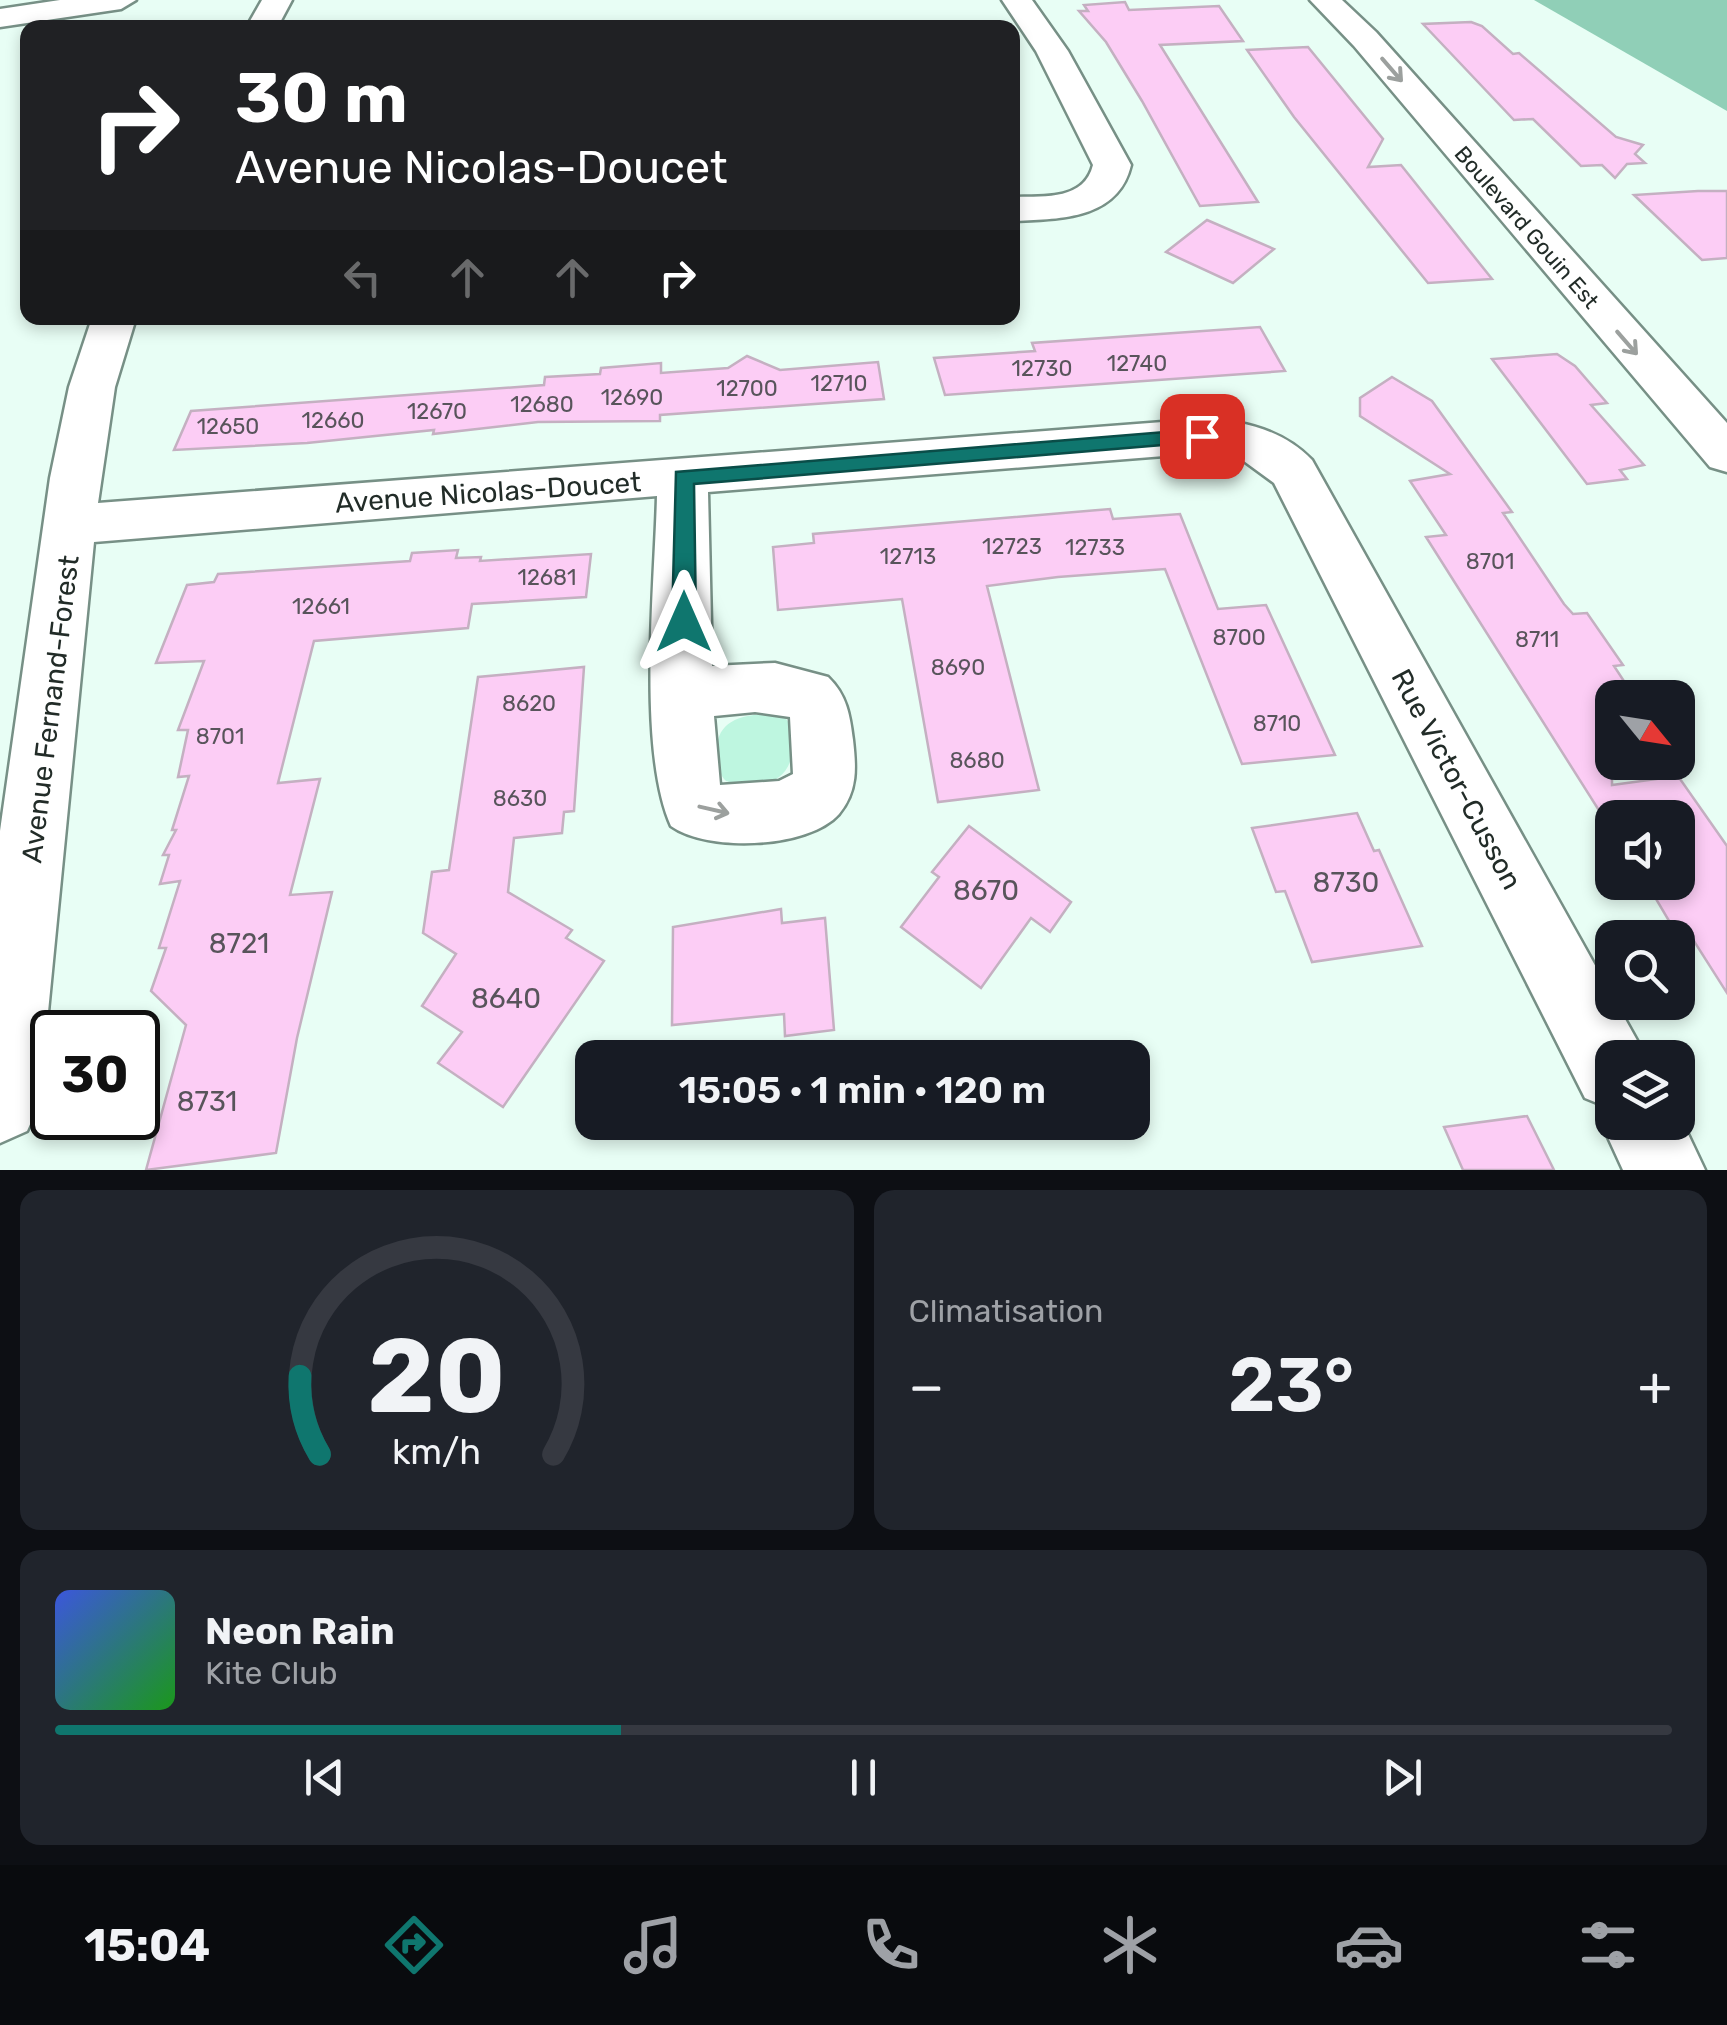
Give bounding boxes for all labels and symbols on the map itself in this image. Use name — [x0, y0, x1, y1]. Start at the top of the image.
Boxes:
one-way arrow — [1381, 57, 1404, 82]
street label: Boulevard Gouin Est — [1449, 141, 1605, 314]
one-way arrow — [1616, 330, 1638, 356]
house number: 12740 — [1107, 350, 1167, 377]
house number: 12730 — [1012, 355, 1072, 382]
house number: 12710 — [810, 370, 868, 397]
house number: 12700 — [716, 375, 778, 402]
house number: 12690 — [601, 384, 663, 411]
house number: 12680 — [510, 391, 574, 418]
pin — [1160, 394, 1245, 479]
house number: 12670 — [407, 398, 467, 425]
house number: 12660 — [302, 407, 364, 434]
house number: 12650 — [197, 413, 259, 440]
street label: Avenue Nicolas-Doucet — [334, 465, 642, 520]
house number: 12723 — [982, 533, 1042, 560]
house number: 12733 — [1065, 534, 1125, 561]
house number: 12713 — [880, 543, 936, 570]
house number: 8701 — [1466, 548, 1514, 575]
street label: Avenue Fernand-Forest — [15, 553, 86, 865]
house number: 12681 — [517, 564, 577, 591]
position arrow — [632, 570, 736, 674]
house number: 12661 — [292, 593, 350, 620]
house number: 8700 — [1212, 624, 1266, 651]
house number: 8711 — [1515, 626, 1559, 653]
house number: 8690 — [931, 654, 985, 681]
street label: Rue Victor-Cusson — [1385, 663, 1529, 895]
north arrow — [1595, 680, 1695, 780]
house number: 8620 — [502, 690, 556, 717]
house number: 8710 — [1253, 710, 1301, 737]
house number: 8701 — [196, 723, 244, 750]
house number: 8680 — [949, 747, 1005, 774]
house number: 8630 — [493, 785, 547, 812]
one-way arrow — [697, 802, 729, 820]
house number: 8730 — [1313, 866, 1379, 899]
house number: 8670 — [953, 874, 1019, 907]
house number: 8721 — [209, 927, 269, 960]
house number: 8640 — [471, 982, 541, 1015]
speed limit sign: 30 — [30, 1010, 160, 1140]
house number: 8731 — [177, 1085, 237, 1118]

